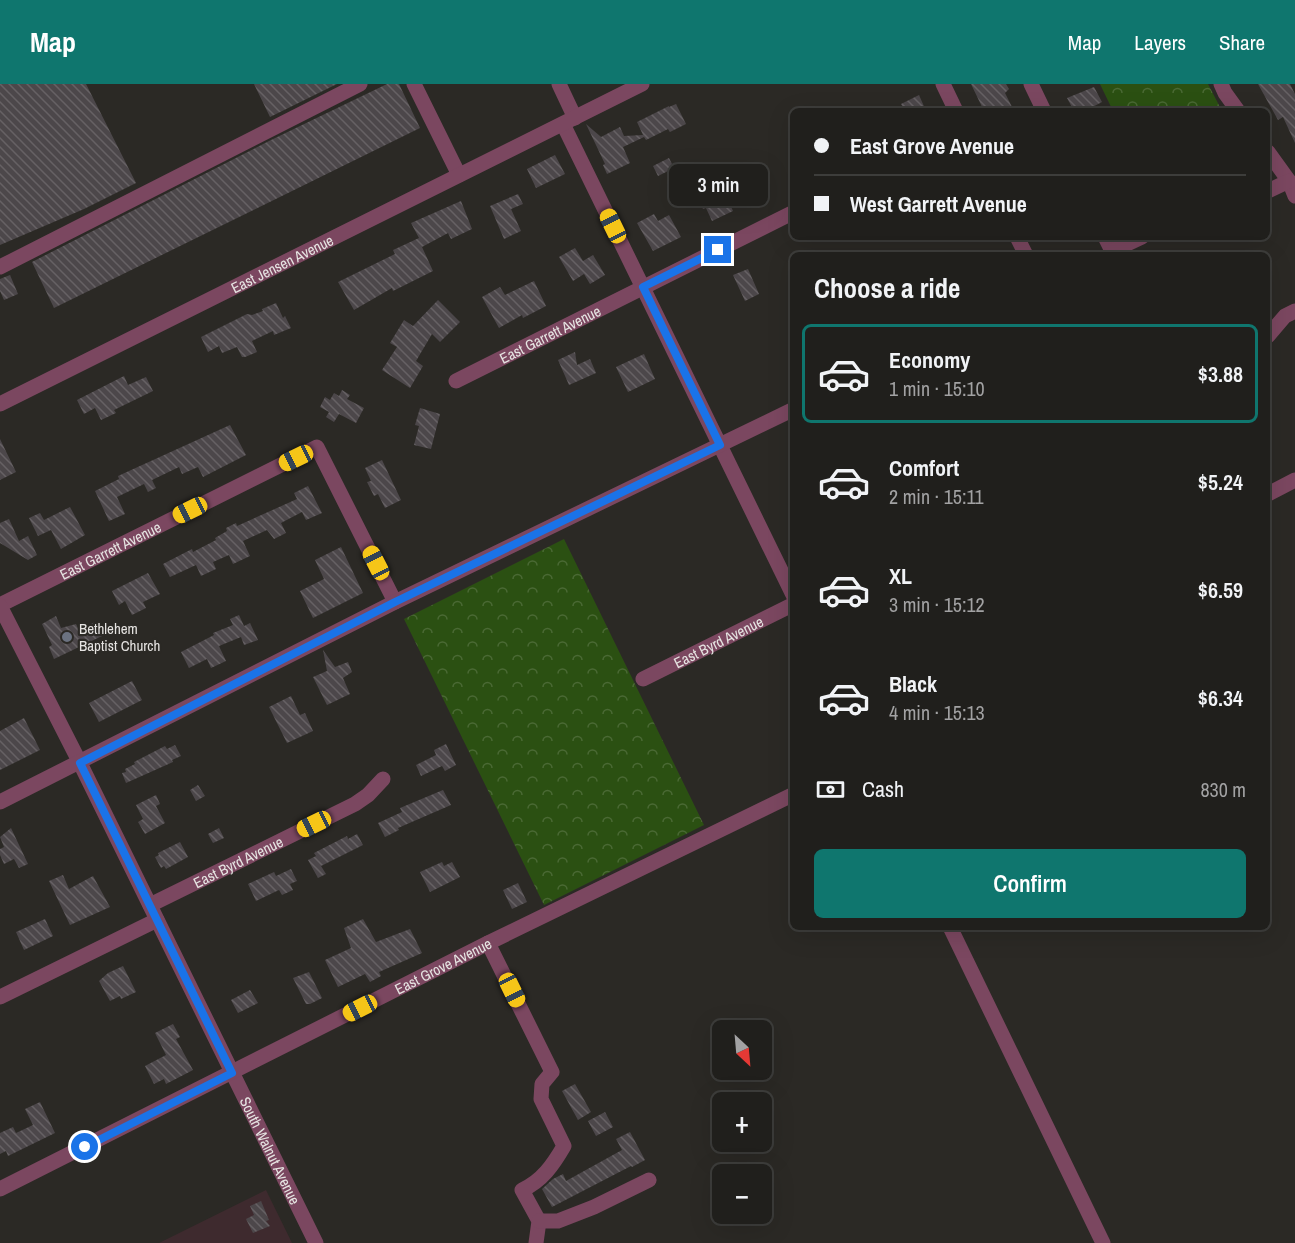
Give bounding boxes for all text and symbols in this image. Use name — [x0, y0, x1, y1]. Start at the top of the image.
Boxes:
text: Map — [30, 23, 76, 61]
text: Map — [1068, 28, 1101, 57]
text: Layers — [1134, 28, 1186, 57]
text: Share — [1219, 28, 1265, 57]
text: East Grove Avenue — [850, 131, 1014, 161]
callout: 3 min — [668, 163, 768, 205]
text: 3 min — [697, 171, 740, 198]
text: West Garrett Avenue — [850, 189, 1027, 219]
car — [597, 206, 629, 246]
street label: East Jensen Avenue — [227, 229, 337, 298]
route end — [704, 236, 731, 263]
text: Choose a ride — [814, 270, 960, 306]
street label: East Garrett Avenue — [496, 300, 604, 368]
text: Economy — [889, 345, 970, 375]
icon: car — [817, 347, 871, 401]
text: $3.88 — [1198, 359, 1243, 389]
text: 1 min · 15:10 — [889, 375, 985, 402]
car — [276, 442, 316, 474]
text: Comfort — [889, 453, 959, 483]
icon: car — [817, 455, 871, 509]
text: $5.24 — [1198, 467, 1243, 497]
text: 2 min · 15:11 — [889, 483, 984, 510]
car — [170, 494, 210, 526]
street label: East Garrett Avenue — [56, 516, 164, 584]
car — [360, 543, 392, 583]
text: XL — [889, 561, 912, 591]
icon: car — [817, 563, 871, 617]
text: $6.59 — [1198, 575, 1243, 605]
text: 3 min · 15:12 — [889, 591, 985, 618]
street label: East Byrd Avenue — [670, 610, 767, 673]
place label: Bethlehem Baptist Church — [79, 618, 160, 656]
marker: Bethlehem Baptist Church — [60, 630, 74, 644]
text: Black — [889, 669, 937, 699]
icon: car — [817, 671, 871, 725]
text: $6.34 — [1198, 683, 1243, 713]
text: 4 min · 15:13 — [889, 699, 985, 726]
icon: cash — [814, 773, 847, 806]
text: Cash — [862, 774, 904, 804]
text: 830 m — [1200, 776, 1246, 803]
car — [294, 808, 334, 840]
street label: East Byrd Avenue — [189, 831, 286, 893]
button: Confirm — [814, 849, 1246, 918]
street label: East Grove Avenue — [391, 932, 495, 999]
car — [496, 970, 528, 1010]
car — [340, 992, 380, 1024]
north arrow — [712, 1020, 772, 1080]
map controls — [712, 1020, 772, 1224]
button: + — [712, 1092, 772, 1152]
street label: South Walnut Avenue — [235, 1093, 306, 1208]
route start — [71, 1133, 98, 1160]
button: − — [712, 1164, 772, 1224]

